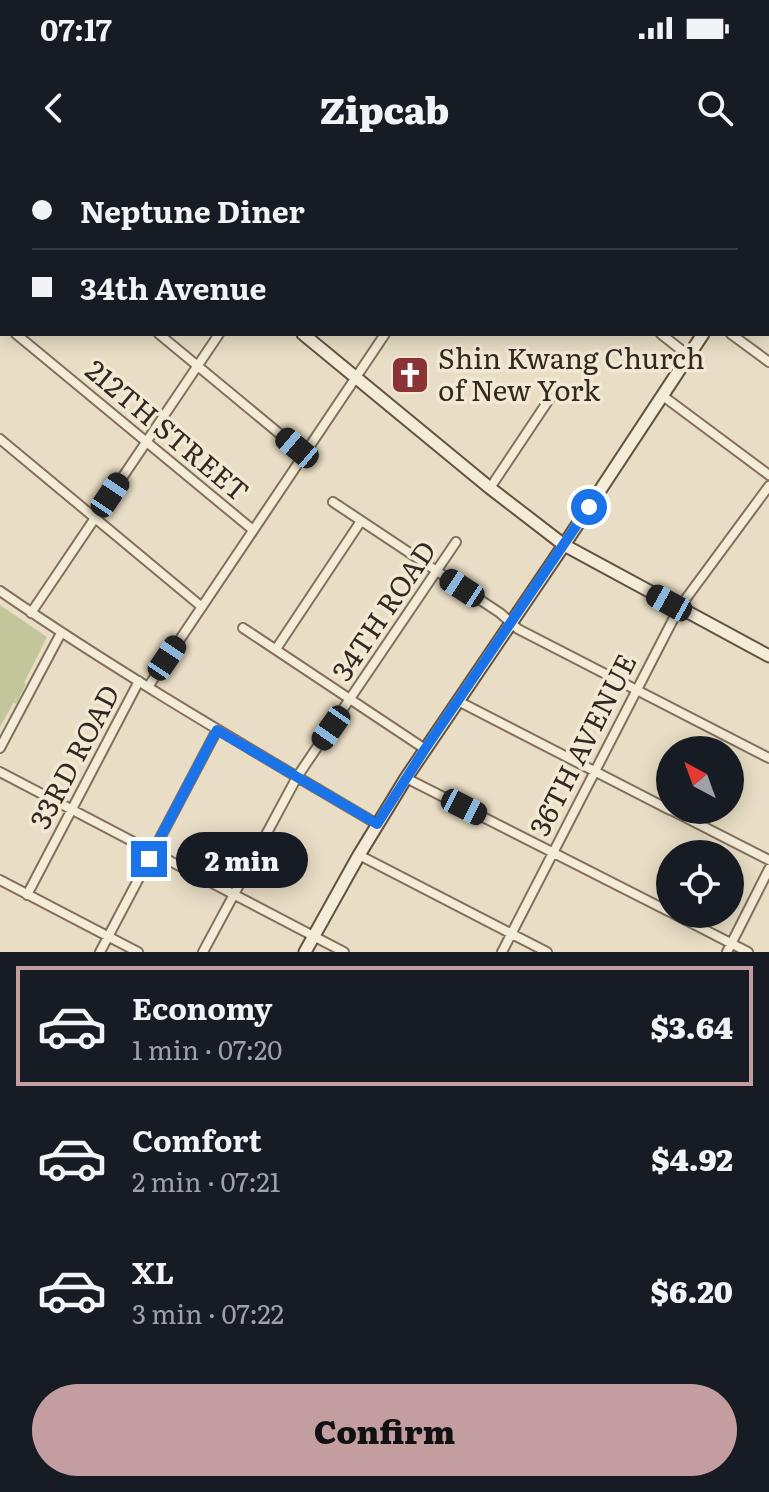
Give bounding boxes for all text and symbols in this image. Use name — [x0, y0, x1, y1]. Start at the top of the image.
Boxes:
text: 07:17 — [40, 6, 112, 50]
text: Zipcab — [320, 82, 449, 135]
icon: back — [32, 86, 76, 130]
icon: search — [693, 86, 737, 130]
text: Neptune Diner — [80, 188, 305, 232]
text: 34th Avenue — [80, 265, 267, 309]
place label: Shin Kwang Church of New York — [438, 336, 704, 410]
street label: 212TH STREET — [77, 348, 259, 511]
church icon: Shin Kwang Church of New York — [389, 354, 431, 396]
car — [271, 423, 323, 473]
car — [87, 468, 133, 522]
route start — [571, 489, 607, 525]
street label: 34TH ROAD — [320, 531, 445, 689]
car — [435, 565, 489, 611]
car — [642, 581, 696, 625]
car — [144, 631, 190, 685]
street label: 36TH AVENUE — [517, 645, 645, 843]
street label: 33RD ROAD — [18, 676, 129, 836]
car — [307, 701, 355, 755]
north arrow — [656, 736, 744, 824]
map controls — [656, 736, 744, 928]
car — [437, 785, 491, 829]
callout: 2 min — [177, 831, 309, 887]
text: 2 min — [205, 840, 279, 879]
button: locate — [656, 840, 744, 928]
route end — [131, 841, 167, 877]
text: Economy — [132, 985, 272, 1029]
icon: car — [36, 990, 108, 1062]
text: $3.64 — [650, 1004, 733, 1048]
text: 1 min · 07:20 — [132, 1029, 282, 1068]
text: Comfort — [132, 1117, 262, 1161]
icon: car — [36, 1122, 108, 1194]
text: $4.92 — [651, 1136, 733, 1180]
text: 2 min · 07:21 — [132, 1161, 280, 1200]
text: XL — [132, 1249, 174, 1293]
icon: car — [36, 1254, 108, 1326]
text: $6.20 — [651, 1268, 733, 1312]
text: 3 min · 07:22 — [132, 1293, 284, 1332]
button: Confirm — [32, 1384, 737, 1476]

